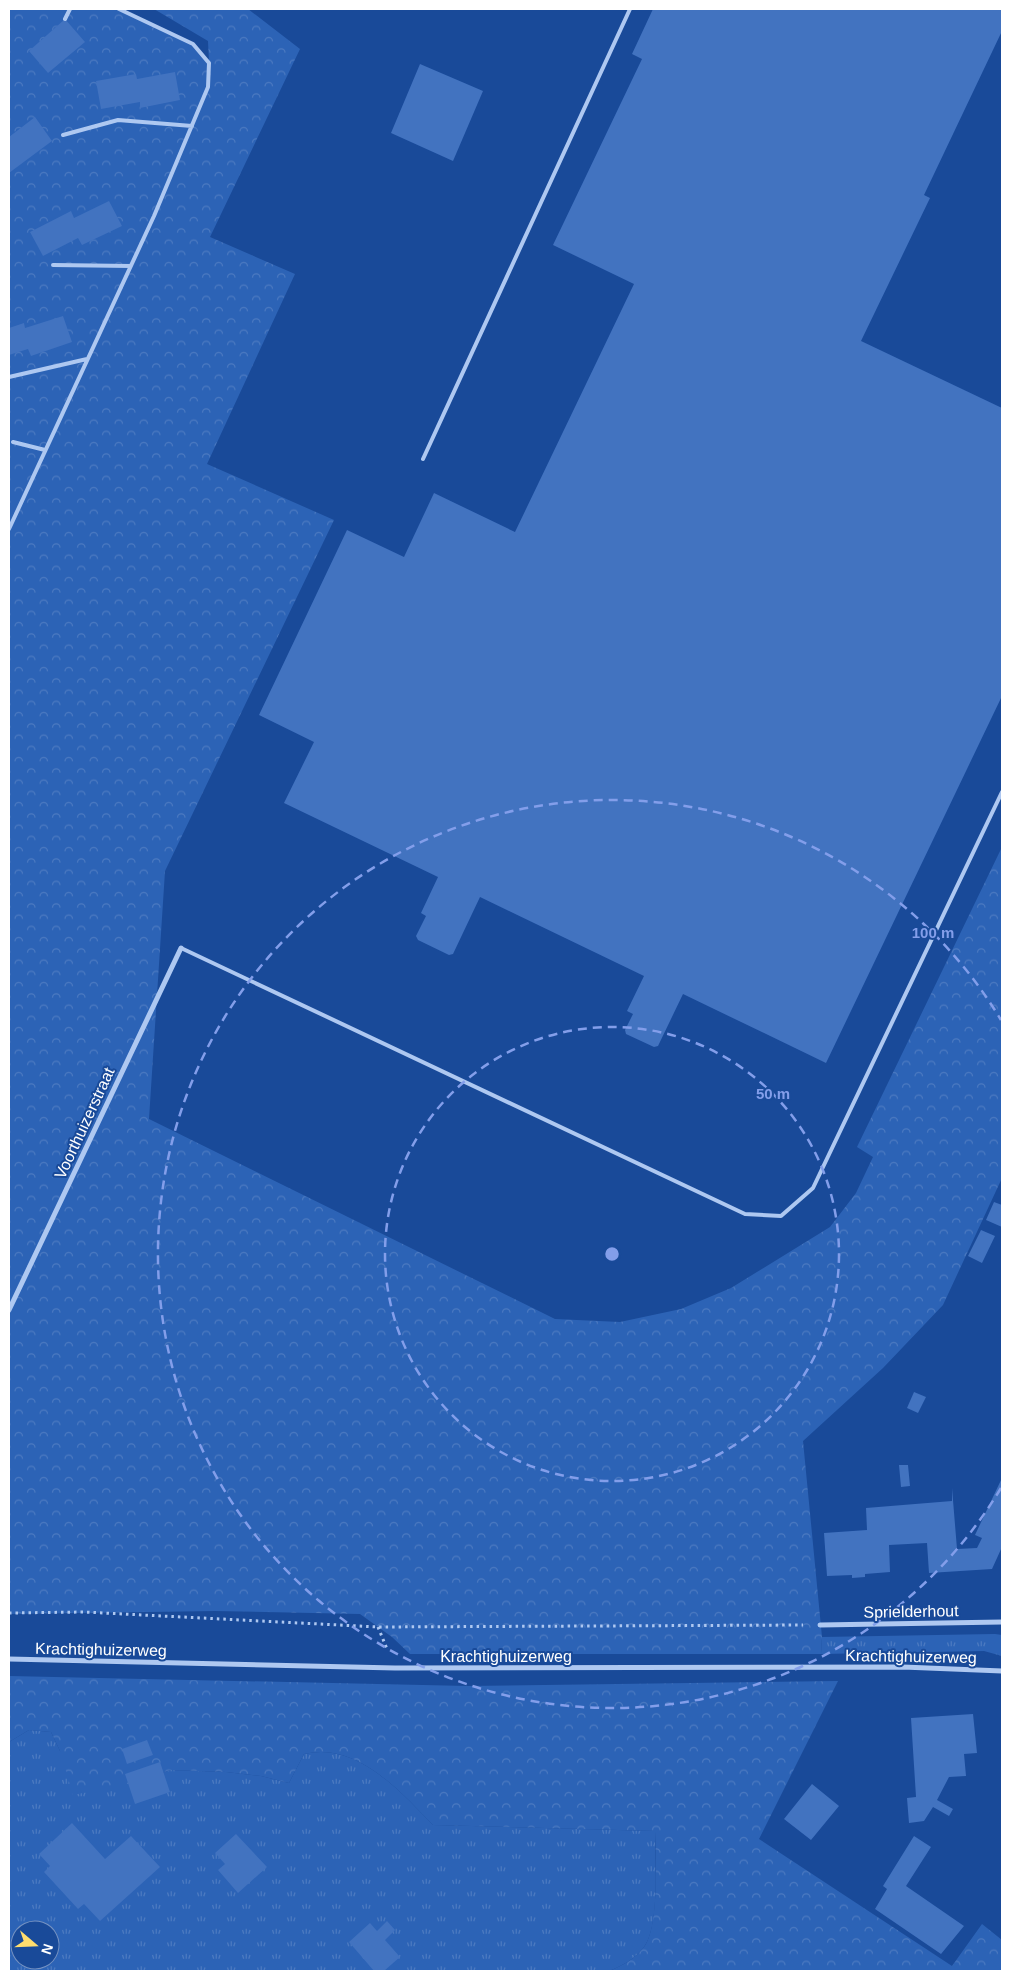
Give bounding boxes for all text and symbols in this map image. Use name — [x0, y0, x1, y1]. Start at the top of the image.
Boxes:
text: 100 m — [912, 924, 954, 941]
street label: Voorthuizerstraat — [51, 1064, 118, 1182]
text: 50 m — [756, 1085, 790, 1102]
centre of rings — [603, 1245, 621, 1263]
street label: Sprielderhout — [863, 1602, 959, 1621]
street label: Krachtighuizerweg — [35, 1640, 167, 1659]
street label: Krachtighuizerweg — [845, 1647, 977, 1666]
street label: Krachtighuizerweg — [440, 1648, 572, 1665]
north arrow — [10, 1920, 60, 1970]
text: N — [38, 1942, 57, 1957]

